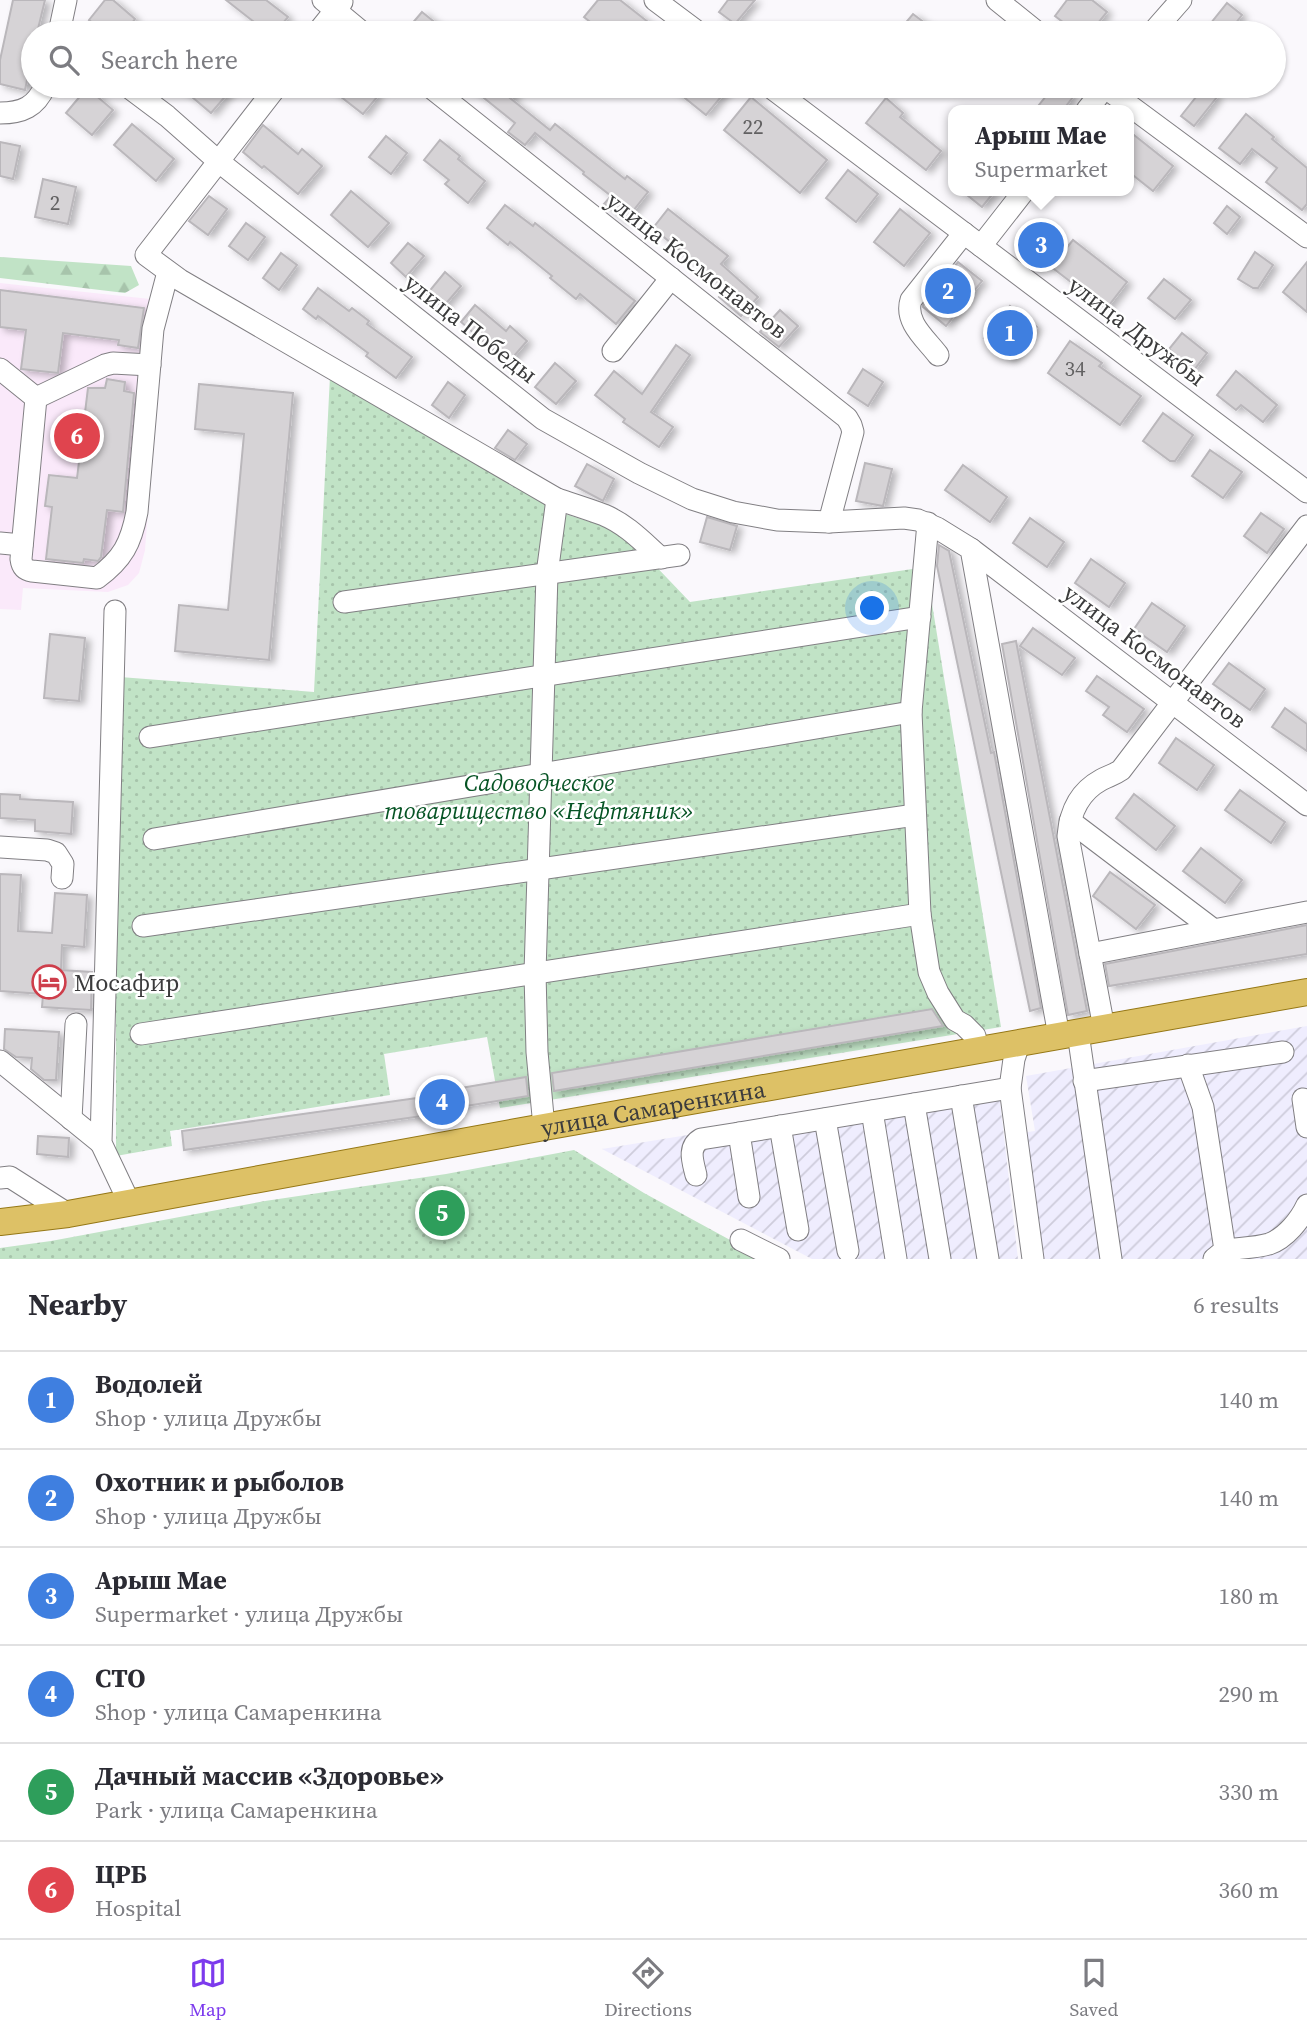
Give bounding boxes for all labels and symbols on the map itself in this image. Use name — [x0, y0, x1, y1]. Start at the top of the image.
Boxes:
house number: 22 — [743, 112, 764, 141]
street label: улица Космонавтов — [600, 184, 794, 346]
house number: 2 — [50, 188, 60, 217]
pin: 3 — [1018, 219, 1064, 271]
street label: улица Победы — [397, 265, 545, 391]
pin: 2 — [925, 265, 971, 317]
street label: улица Дружбы — [1061, 268, 1213, 394]
pin: 1 — [987, 307, 1033, 359]
house number: 34 — [1065, 354, 1086, 383]
pin: 6 — [54, 410, 100, 462]
street label: улица Космонавтов — [1057, 576, 1253, 736]
your location — [855, 591, 889, 625]
park label: Садоводческое товарищество «Нефтяник» — [384, 766, 694, 827]
hotel icon: Мосафир — [30, 963, 68, 1001]
place label: Мосафир — [74, 966, 179, 999]
street label: улица Самаренкина — [538, 1072, 769, 1144]
pin: 4 — [419, 1076, 465, 1128]
pin: 5 — [419, 1187, 465, 1239]

